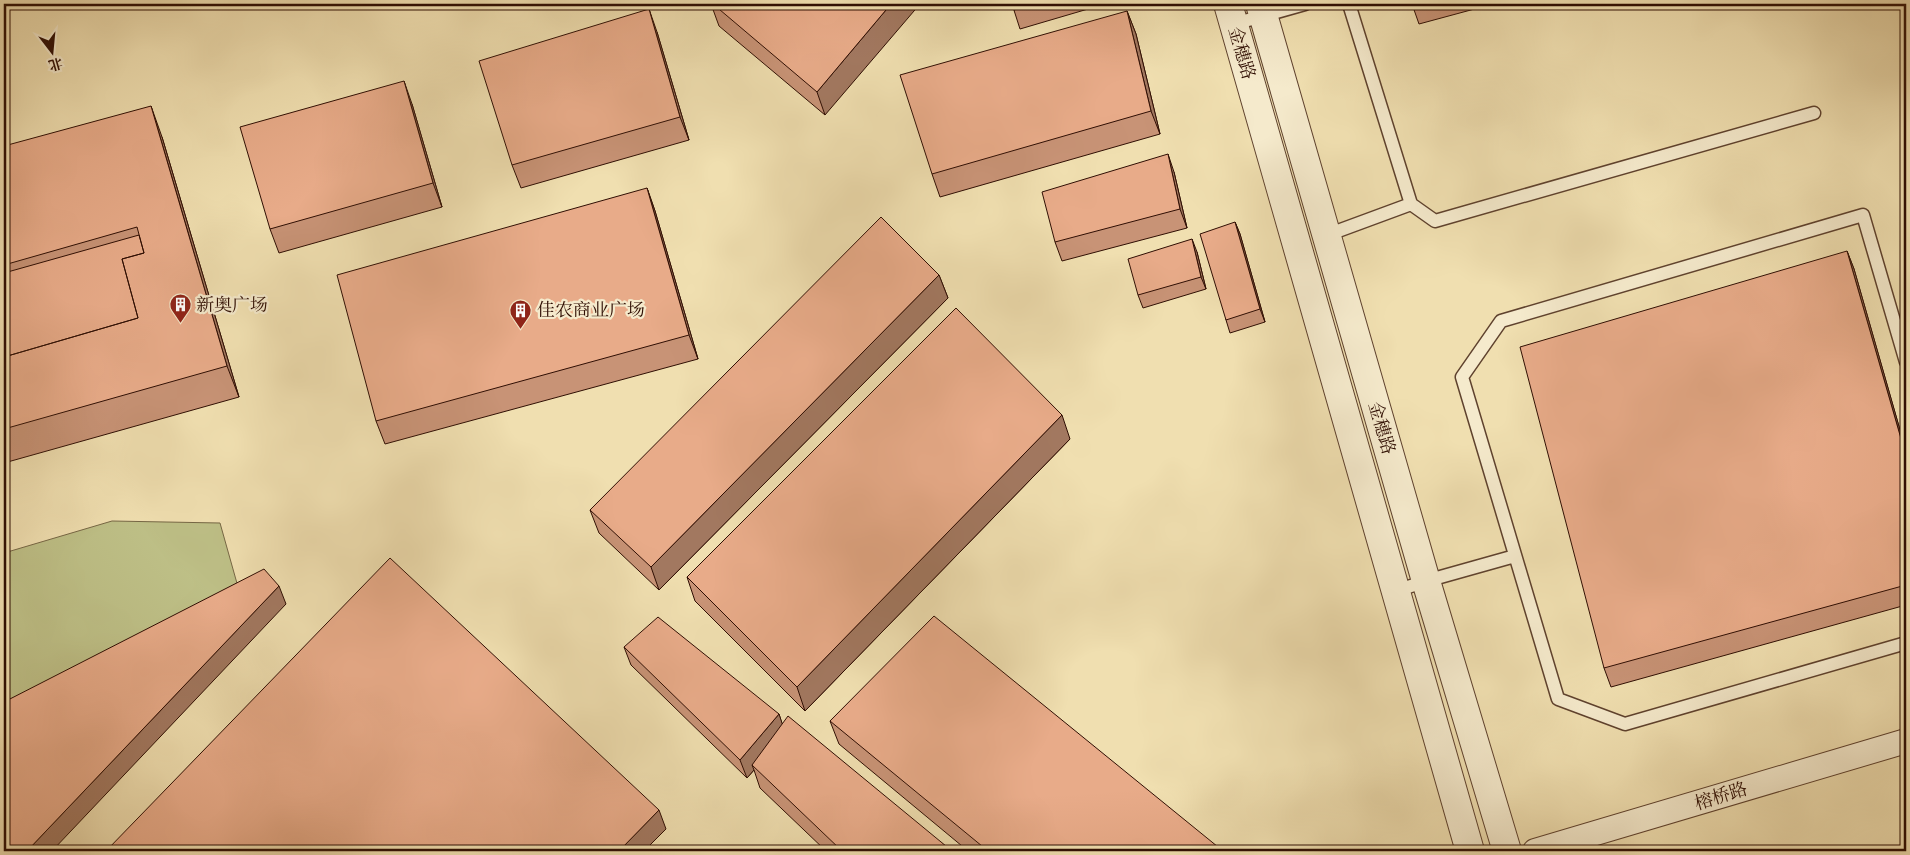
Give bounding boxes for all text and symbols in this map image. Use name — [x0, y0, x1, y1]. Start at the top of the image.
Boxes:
street label: 金穗路 — [1223, 24, 1261, 82]
north arrow — [28, 28, 78, 78]
text: 北 — [46, 53, 65, 75]
building icon: 新奥广场 — [168, 293, 192, 324]
place label: 新奥广场 — [196, 293, 268, 317]
building icon: 佳农商业广场 — [509, 298, 533, 329]
place label: 佳农商业广场 — [537, 298, 645, 322]
street label: 金穗路 — [1363, 399, 1401, 457]
street label: 榕桥路 — [1692, 777, 1750, 815]

